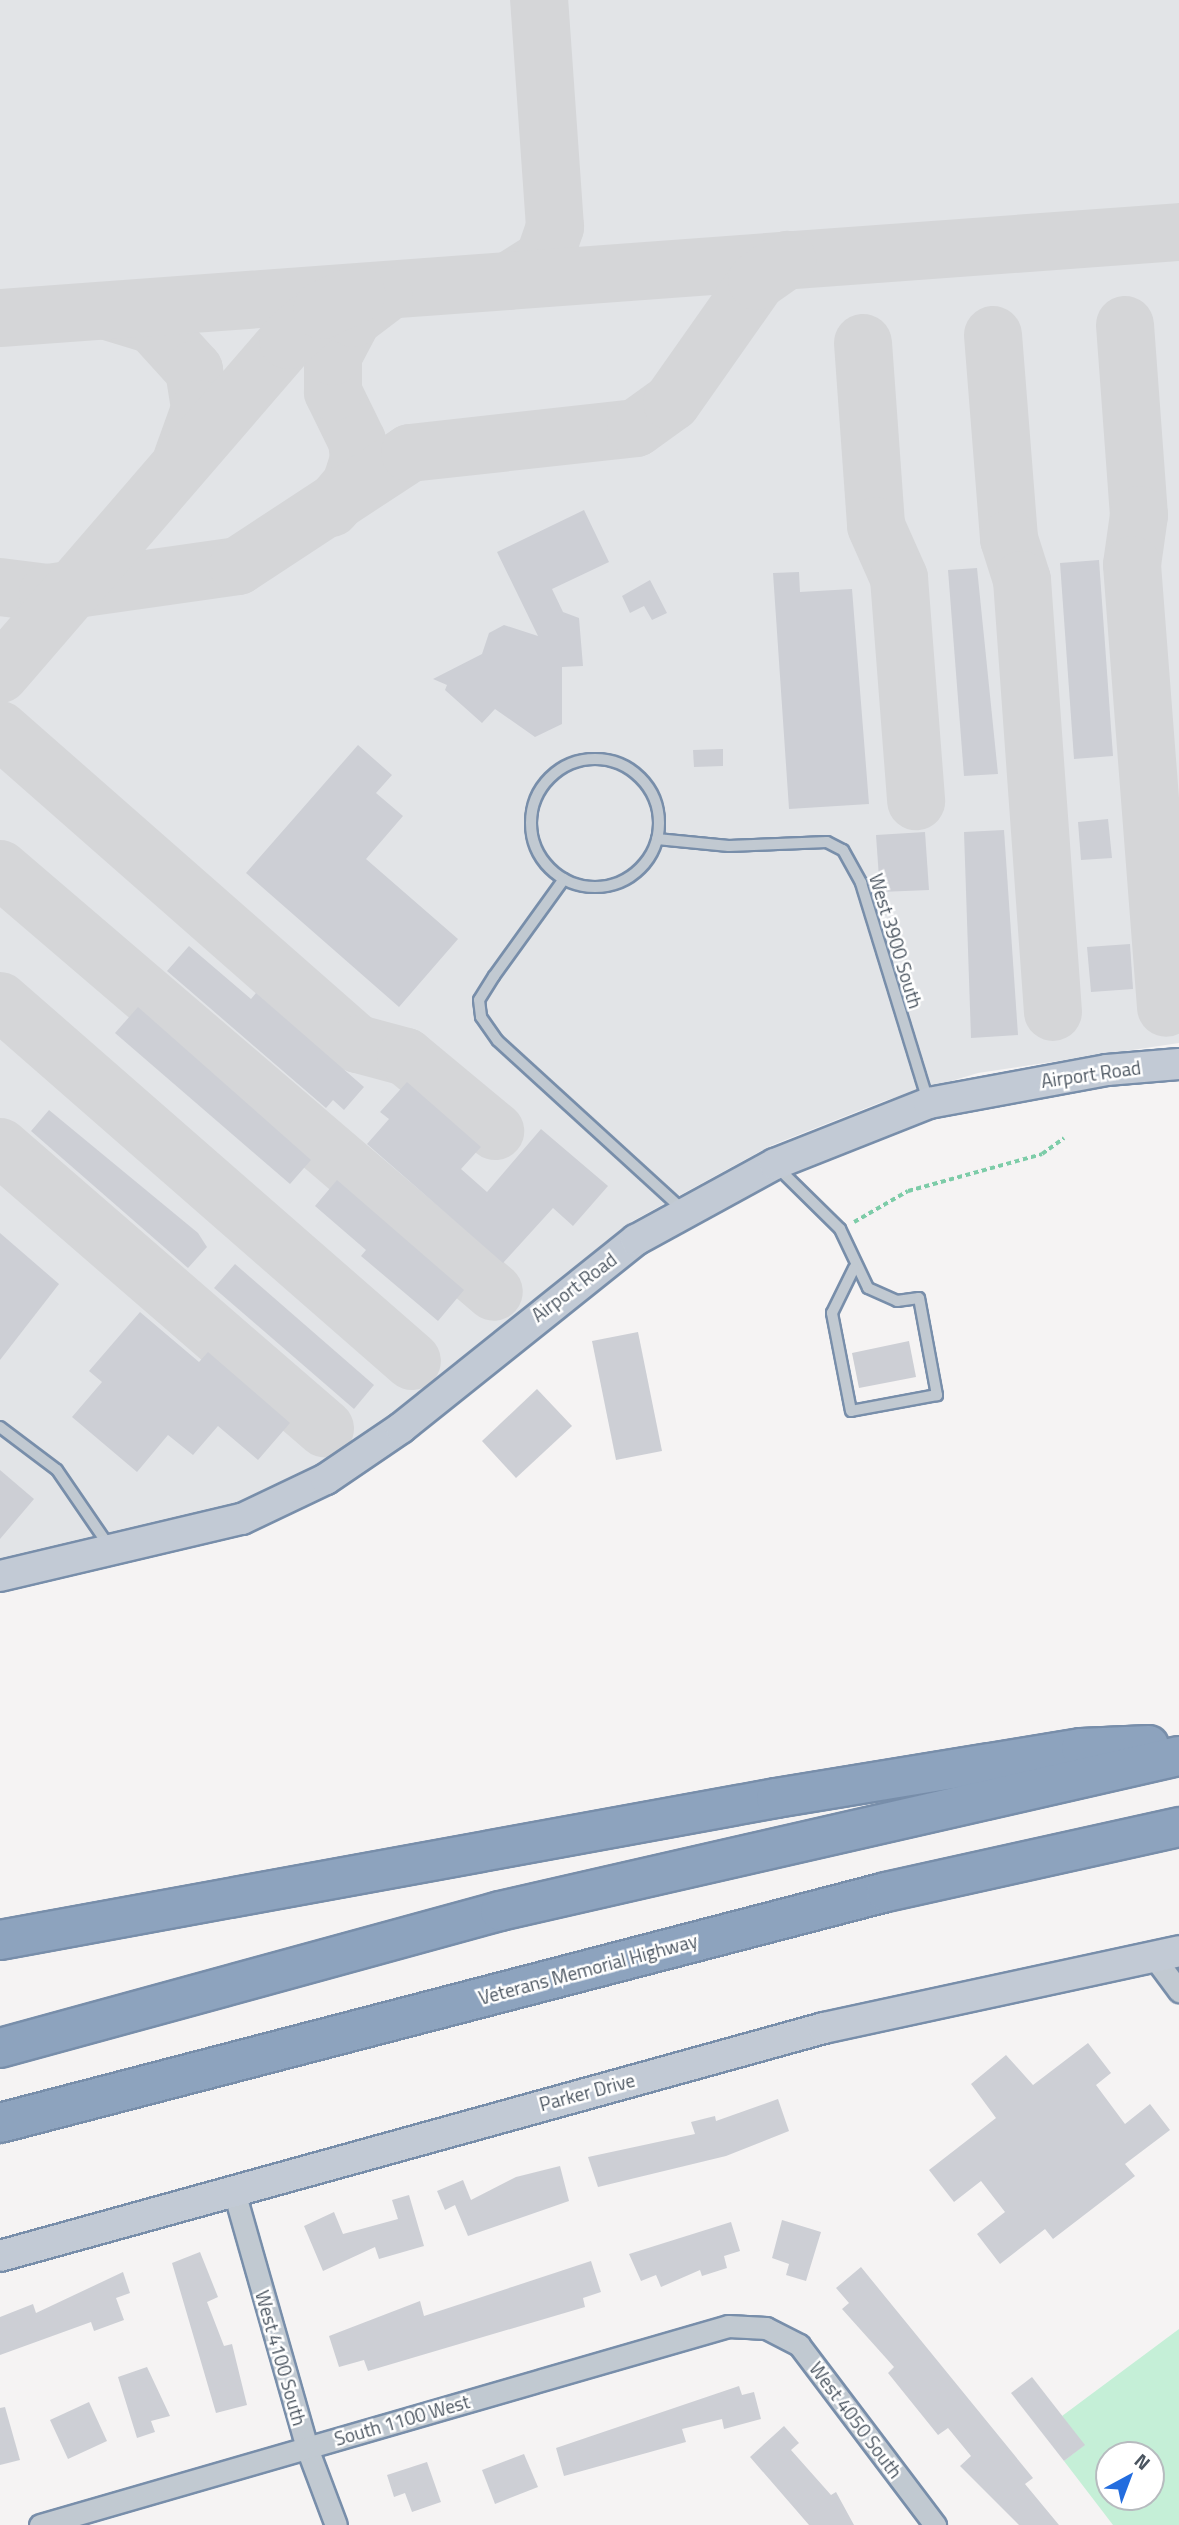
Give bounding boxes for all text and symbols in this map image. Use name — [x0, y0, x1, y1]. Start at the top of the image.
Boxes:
street label: West 3900 South — [865, 871, 927, 1011]
street label: Airport Road — [1040, 1056, 1142, 1092]
street label: Airport Road — [527, 1248, 621, 1326]
street label: Veterans Memorial Highway — [476, 1929, 700, 2009]
street label: Parker Drive — [537, 2068, 637, 2116]
street label: West 4100 South — [251, 2288, 311, 2428]
street label: West 4050 South — [805, 2357, 907, 2483]
street label: South 1100 West — [332, 2390, 472, 2450]
north arrow — [1095, 2441, 1165, 2511]
text: N — [1128, 2446, 1157, 2477]

